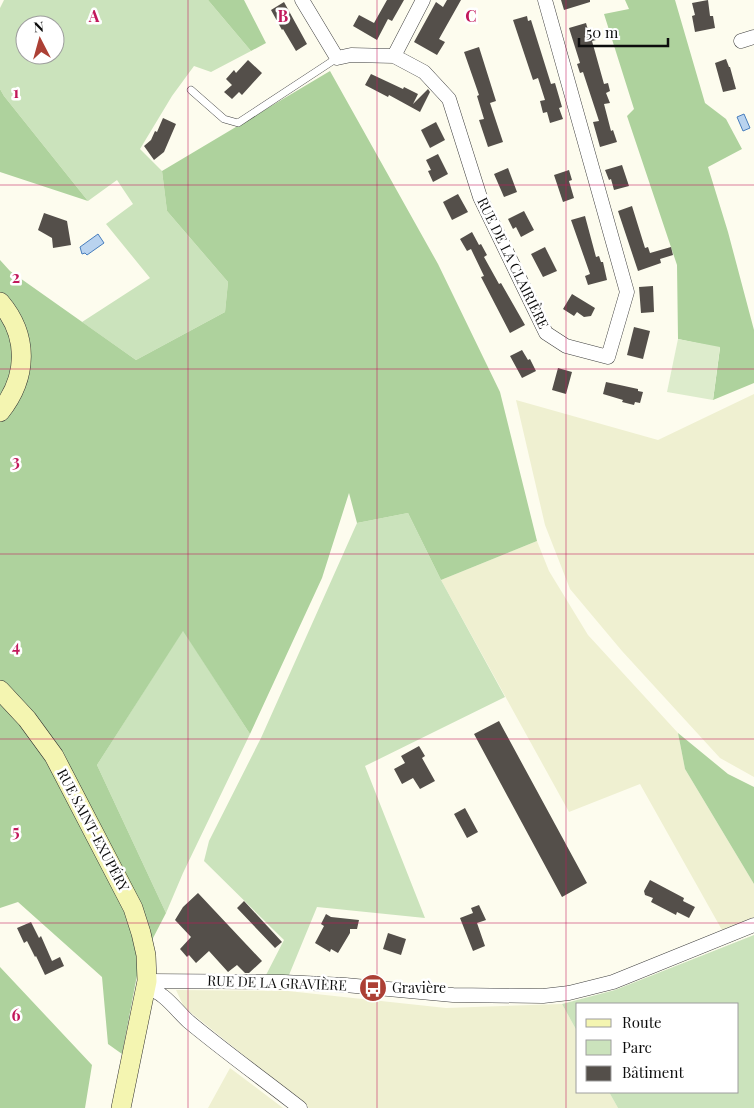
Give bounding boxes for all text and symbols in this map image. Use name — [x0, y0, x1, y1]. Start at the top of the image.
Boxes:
text: A — [88, 5, 100, 26]
text: B — [278, 5, 289, 26]
text: C — [465, 5, 477, 26]
north arrow — [15, 15, 65, 65]
scale bar — [579, 15, 668, 47]
text: N — [33, 17, 45, 37]
text: 50 m — [586, 22, 619, 42]
text: 1 — [13, 81, 19, 102]
street label: RUE DE LA CLAIRIÈRE — [473, 194, 554, 332]
text: 2 — [12, 266, 20, 287]
text: 3 — [12, 450, 20, 471]
text: 4 — [12, 635, 20, 656]
street label: RUE SAINT-EXUPÉRY — [53, 765, 134, 895]
text: 5 — [12, 820, 20, 841]
street label: RUE DE LA GRAVIÈRE — [207, 971, 347, 994]
bus stop icon: Gravière — [358, 973, 388, 1003]
place label: Gravière — [392, 978, 446, 997]
legend — [576, 1003, 739, 1093]
text: 6 — [12, 1004, 21, 1025]
text: Route — [622, 1012, 662, 1032]
text: Parc — [622, 1037, 652, 1057]
text: Bâtiment — [622, 1062, 684, 1082]

